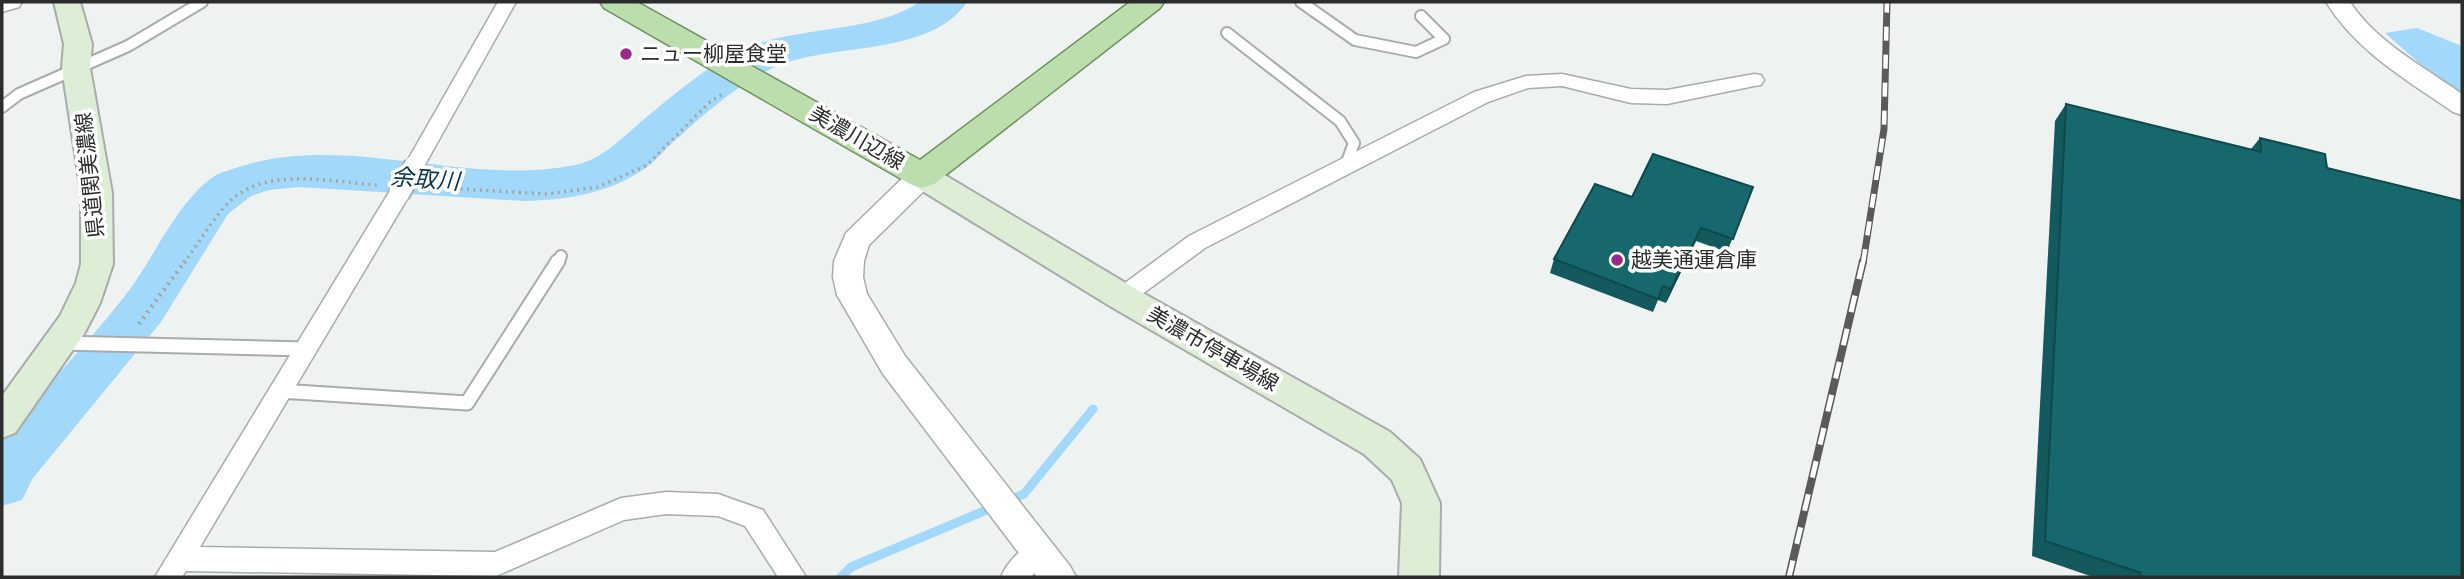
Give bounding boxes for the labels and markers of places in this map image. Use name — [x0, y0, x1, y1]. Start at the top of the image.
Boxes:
place label: ニュー柳屋食堂 — [640, 40, 787, 68]
marker: ニュー柳屋食堂 — [618, 46, 634, 62]
place label: 越美通運倉庫 — [1631, 246, 1757, 274]
marker: 越美通運倉庫 — [1609, 252, 1625, 268]

